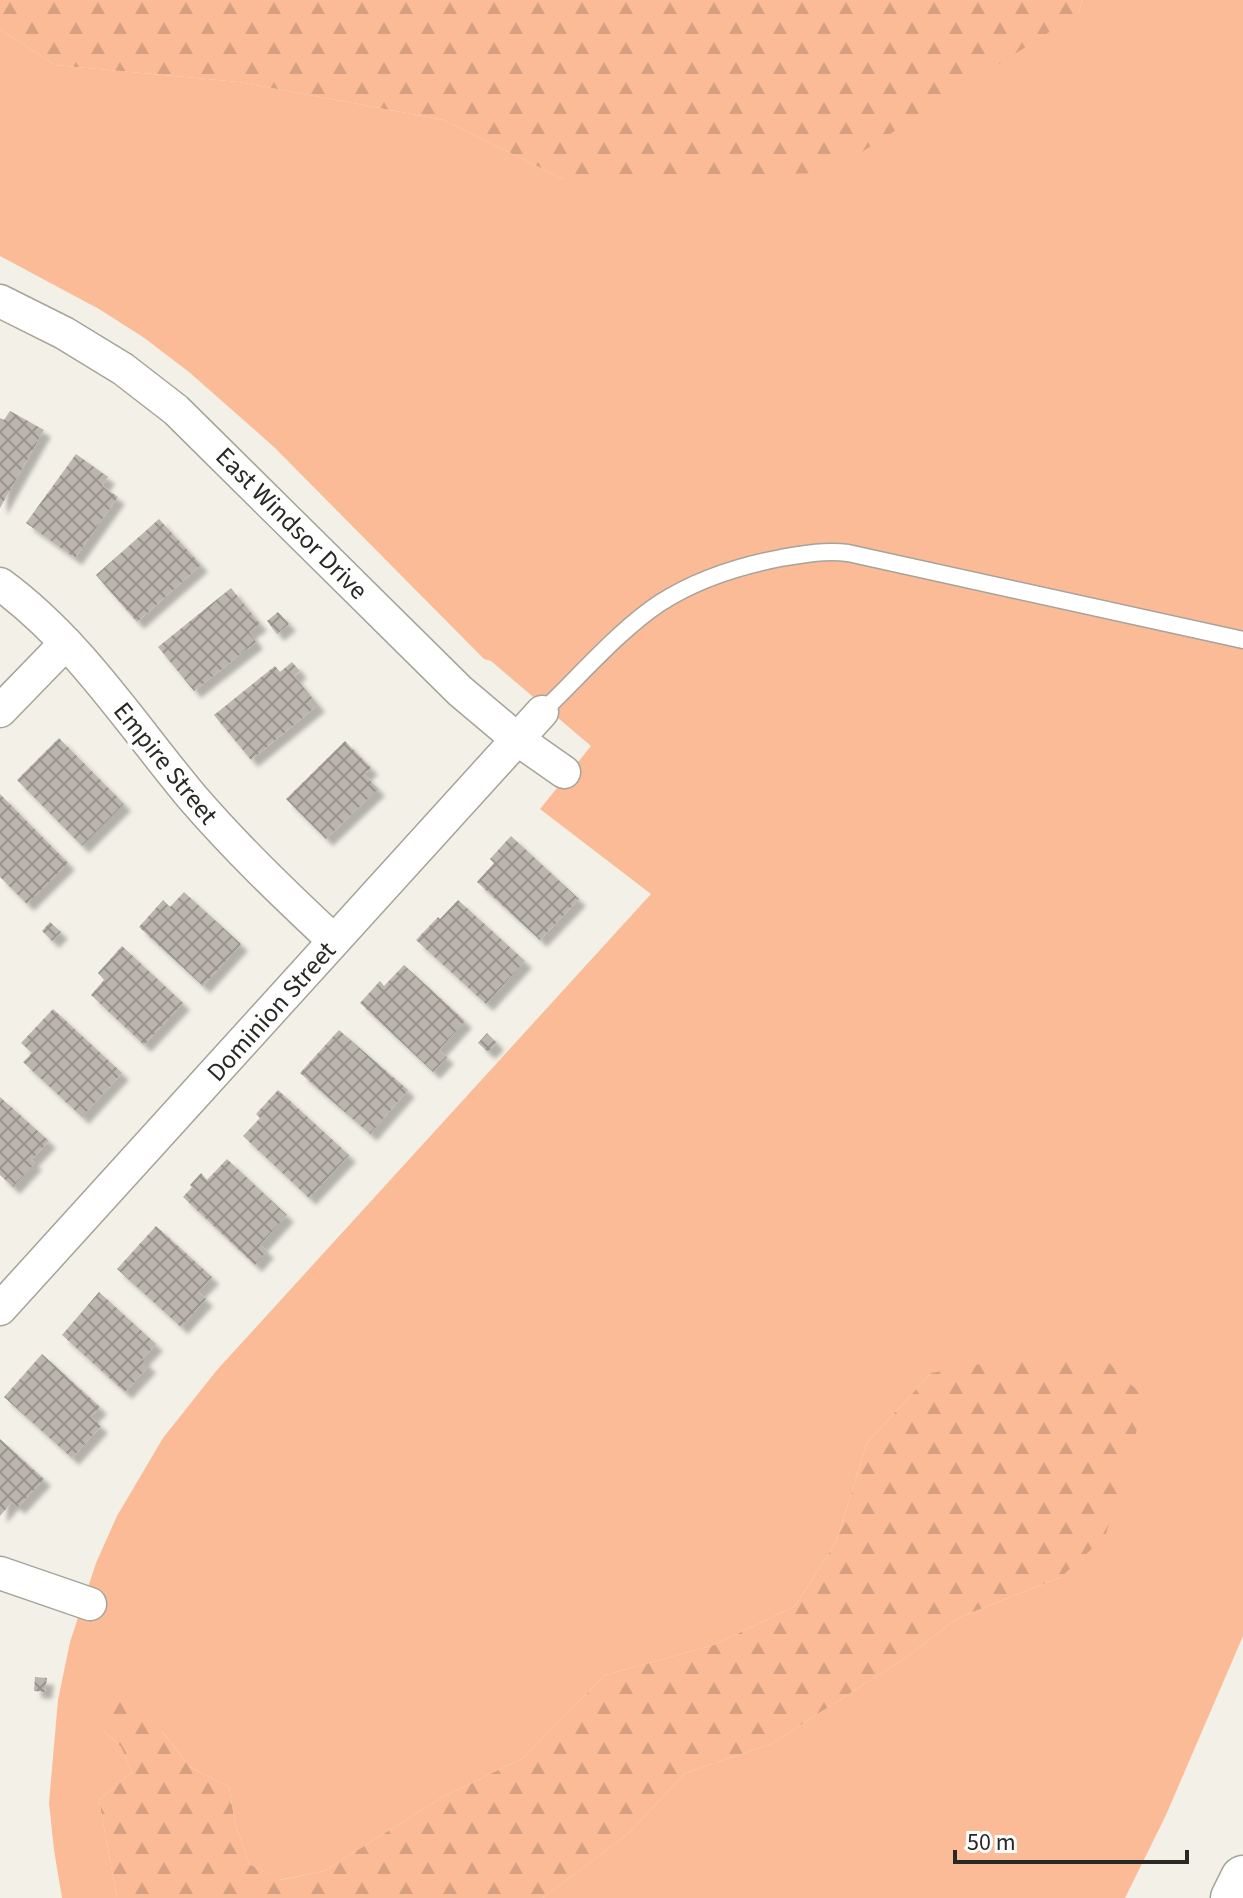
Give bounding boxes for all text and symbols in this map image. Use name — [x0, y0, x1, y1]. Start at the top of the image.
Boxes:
street label: East Windsor Drive — [207, 439, 376, 608]
street label: Empire Street — [105, 694, 227, 833]
street label: Dominion Street — [198, 933, 345, 1090]
scale bar — [955, 1814, 1187, 1864]
text: 50 m — [967, 1825, 1016, 1860]

